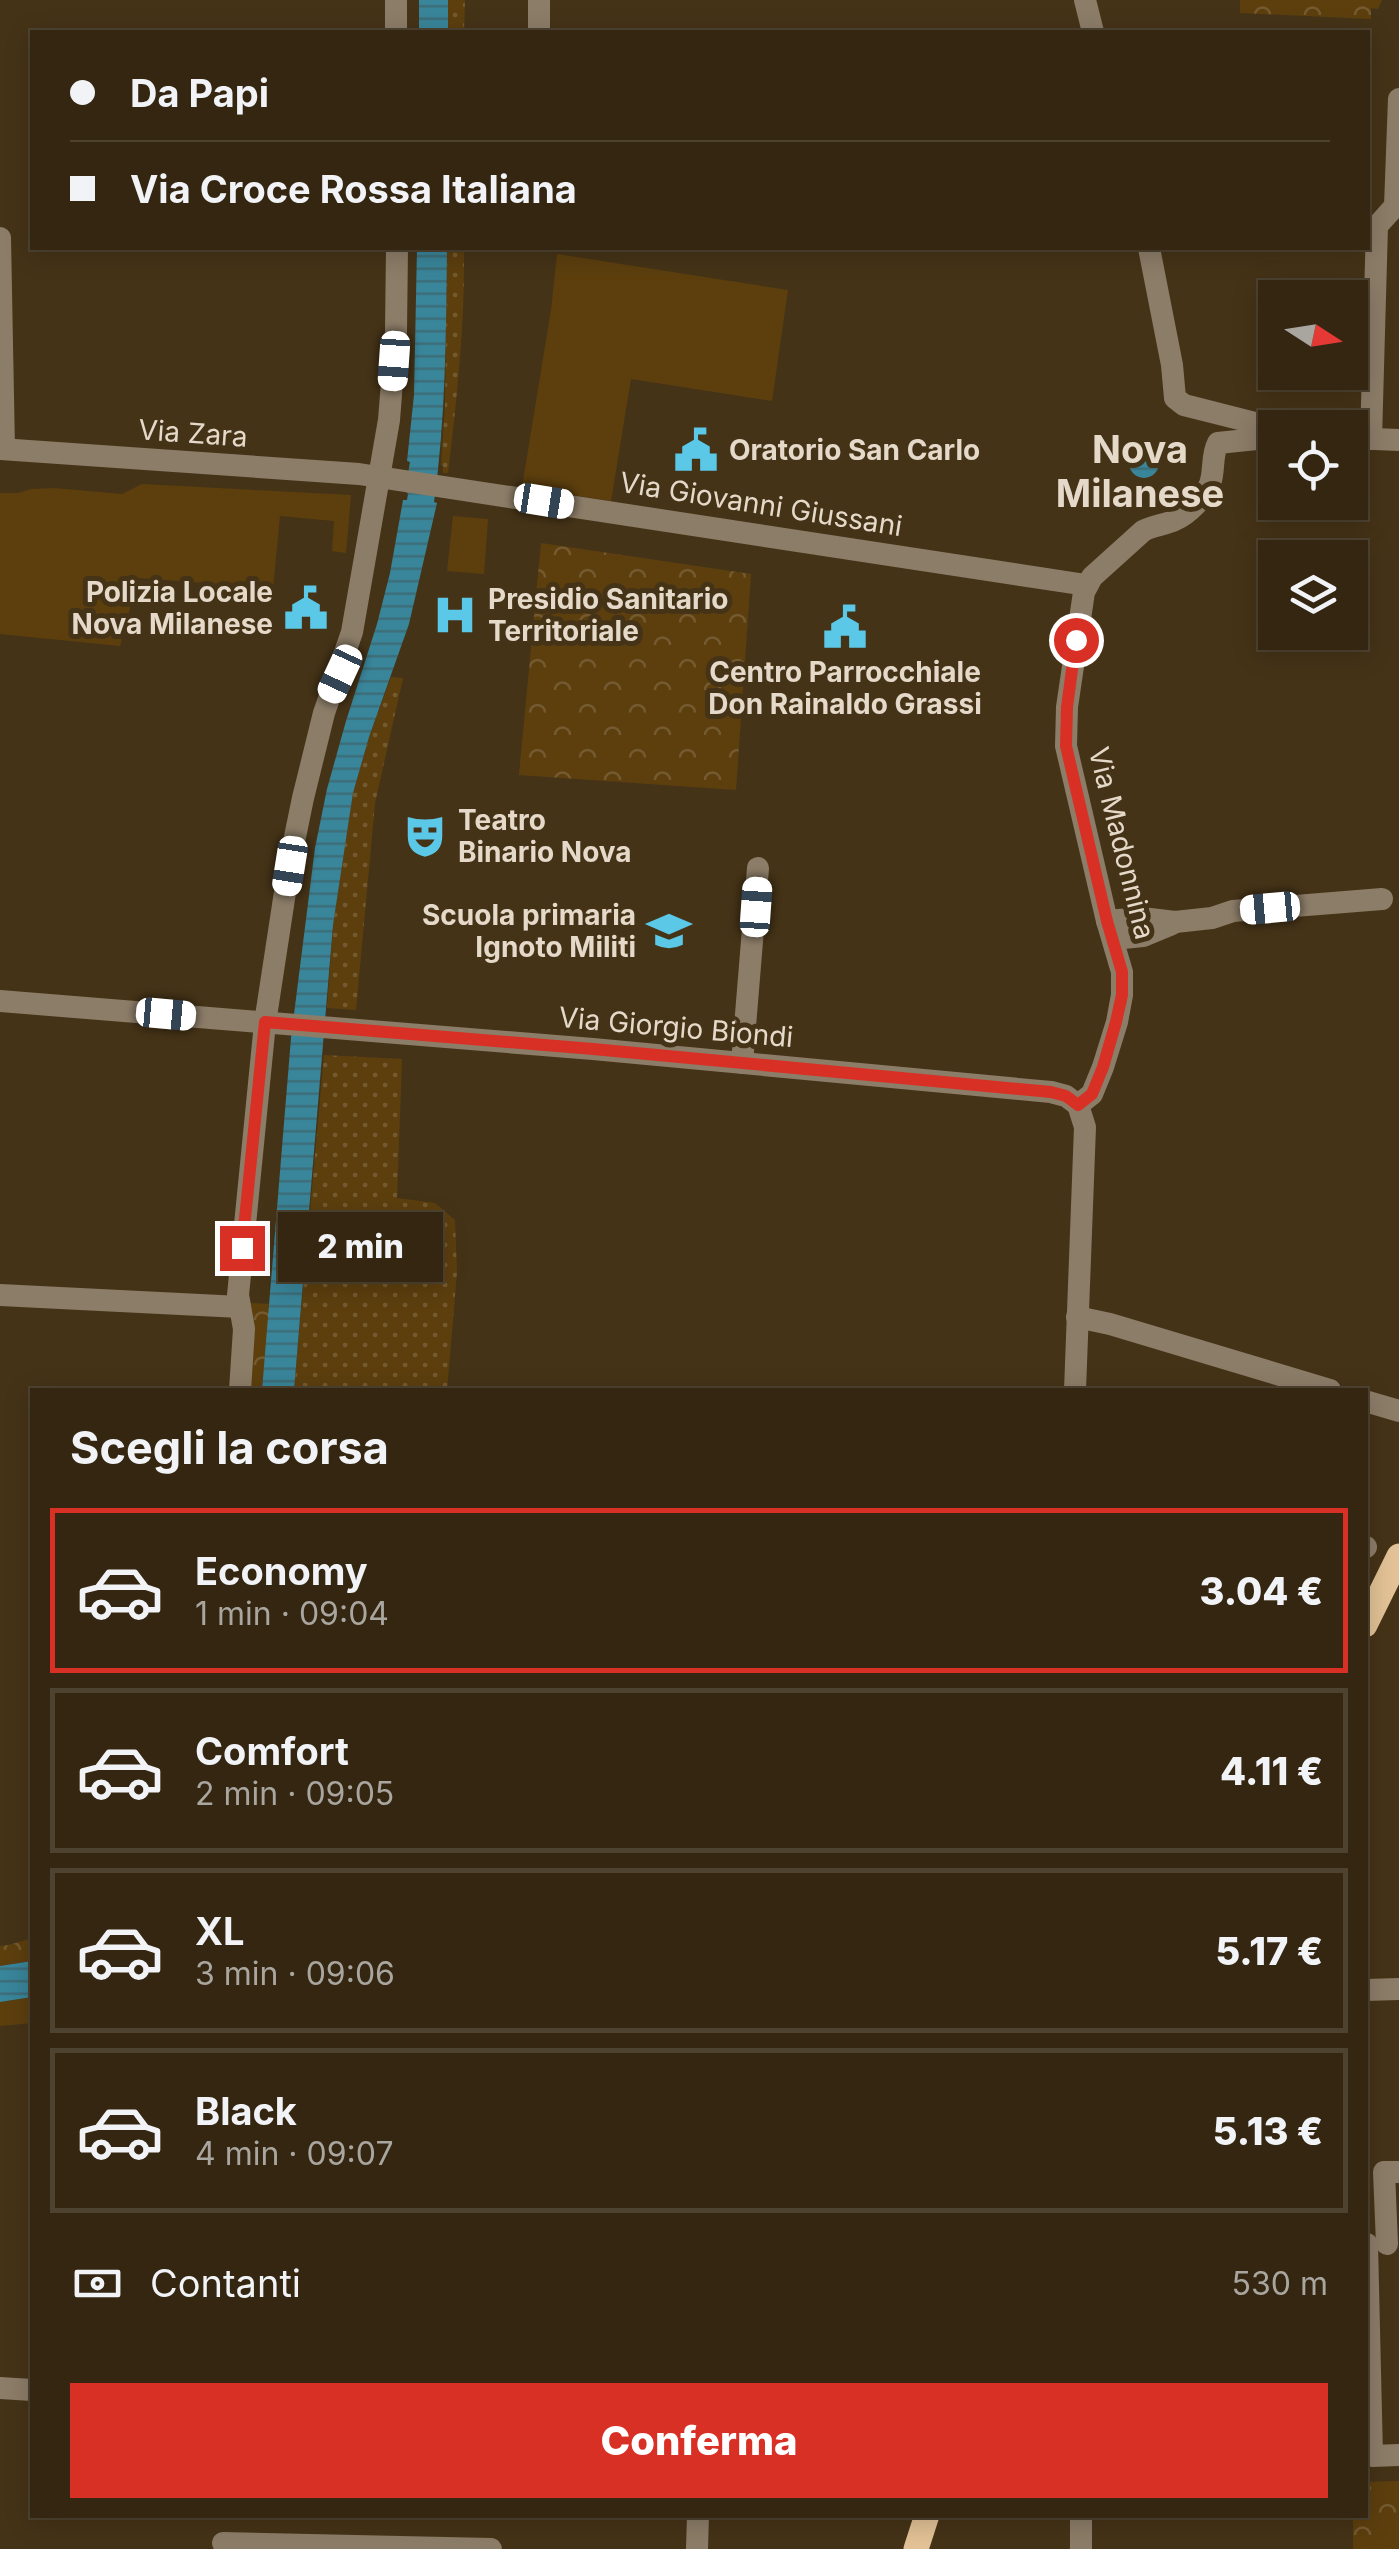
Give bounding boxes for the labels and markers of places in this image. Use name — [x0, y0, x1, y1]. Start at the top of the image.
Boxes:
public building icon: Oratorio San Carlo — [672, 426, 720, 474]
place label: Oratorio San Carlo — [729, 433, 980, 467]
place label: Polizia Locale Nova Milanese — [72, 575, 273, 641]
place label: Presidio Sanitario Territoriale — [488, 582, 728, 648]
public building icon: Polizia Locale Nova Milanese — [282, 584, 330, 632]
hospital icon: Presidio Sanitario Territoriale — [431, 591, 479, 639]
public building icon: Centro Parrocchiale Don Rainaldo Grassi — [821, 603, 869, 651]
place label: Centro Parrocchiale Don Rainaldo Grassi — [708, 655, 982, 721]
place label: Teatro Binario Nova — [458, 803, 632, 869]
theatre icon: Teatro Binario Nova — [401, 812, 449, 860]
place label: Scuola primaria Ignoto Militi — [422, 898, 636, 964]
school or university icon: Scuola primaria Ignoto Militi — [645, 907, 693, 955]

